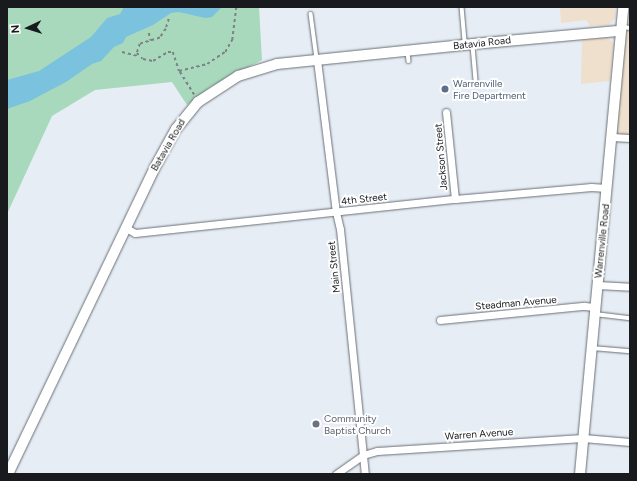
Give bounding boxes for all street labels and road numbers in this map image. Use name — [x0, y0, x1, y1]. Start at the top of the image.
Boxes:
street label: Batavia Road — [452, 34, 512, 52]
street label: Batavia Road — [148, 117, 188, 173]
street label: Jackson Street — [432, 123, 450, 191]
street label: 4th Street — [340, 191, 388, 207]
street label: Warrenville Road — [592, 203, 612, 279]
street label: Main Street — [325, 241, 343, 293]
street label: Steadman Avenue — [475, 293, 557, 313]
street label: Warren Avenue — [444, 426, 514, 442]

